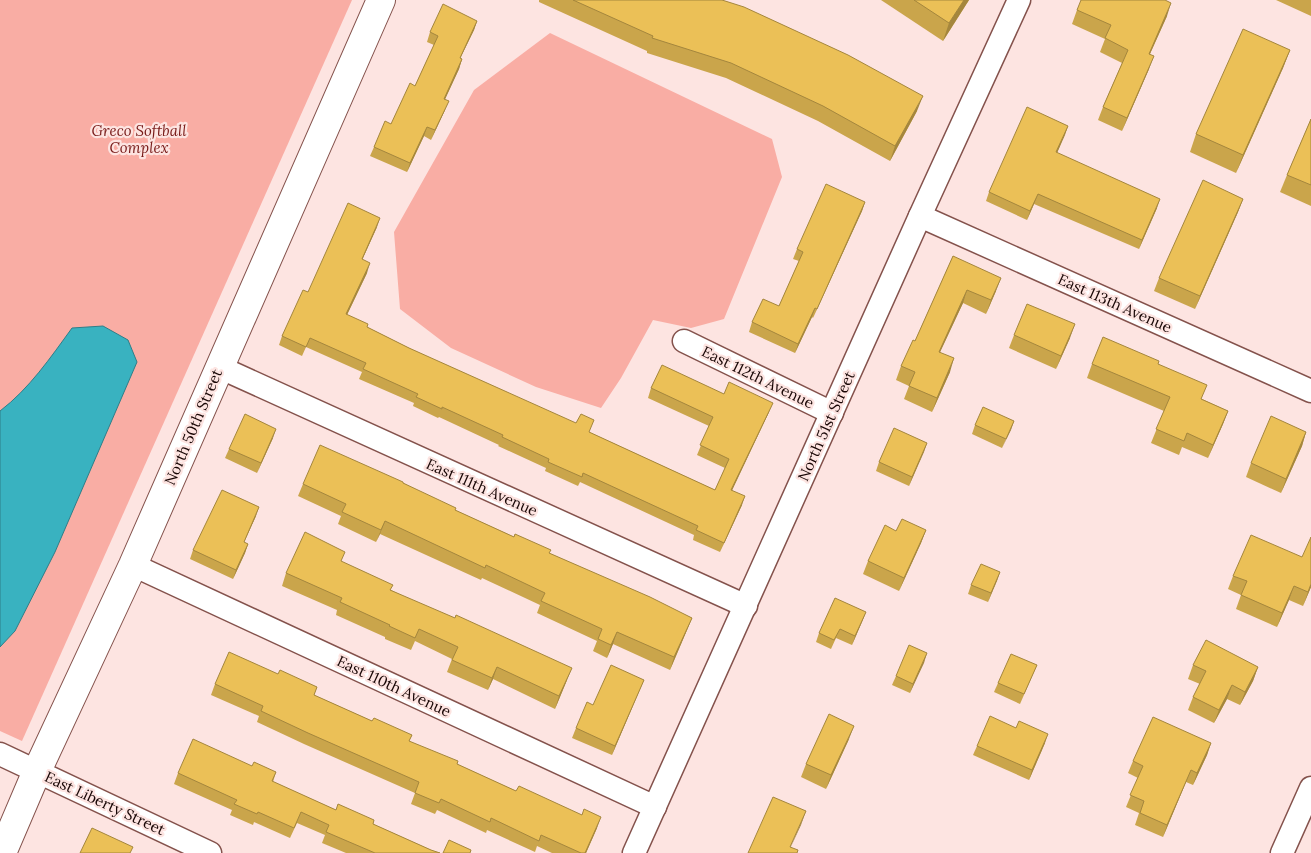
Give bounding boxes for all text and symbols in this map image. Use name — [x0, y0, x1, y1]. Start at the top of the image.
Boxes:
park label: Greco Softball Complex — [92, 121, 187, 157]
street label: East 113th Avenue — [1055, 269, 1175, 337]
street label: East 112th Avenue — [699, 342, 817, 412]
street label: North 50th Street — [160, 366, 226, 488]
street label: North 51st Street — [793, 368, 859, 484]
street label: East 111th Avenue — [423, 454, 541, 520]
street label: East 110th Avenue — [334, 651, 454, 721]
street label: East Liberty Street — [42, 767, 168, 839]

